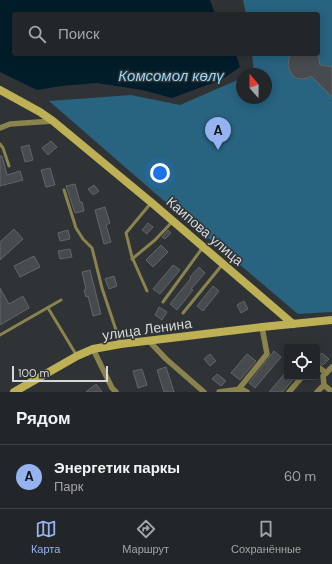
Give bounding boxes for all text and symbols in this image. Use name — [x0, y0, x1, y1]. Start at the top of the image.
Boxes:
search box — [12, 12, 320, 56]
icon: search — [26, 23, 48, 45]
text: Поиск — [58, 24, 100, 44]
water label: Комсомол көлү — [118, 66, 225, 86]
north arrow — [236, 68, 272, 104]
pin: A — [205, 117, 231, 150]
your location — [150, 163, 170, 183]
street label: Каипова улица — [163, 193, 247, 270]
street label: улица Ленина — [101, 314, 193, 344]
map controls — [284, 344, 320, 380]
button: locate — [284, 344, 320, 380]
scale bar — [12, 364, 108, 383]
text: 100 m — [18, 366, 49, 380]
text: Рядом — [16, 407, 71, 429]
text: Энергетик паркы — [54, 458, 180, 478]
text: A — [24, 468, 34, 485]
text: 60 m — [284, 468, 316, 485]
text: Парк — [54, 478, 84, 495]
tab: Карта — [31, 518, 60, 556]
tab: Маршрут — [122, 518, 169, 556]
tab: Сохранённые — [231, 518, 301, 556]

